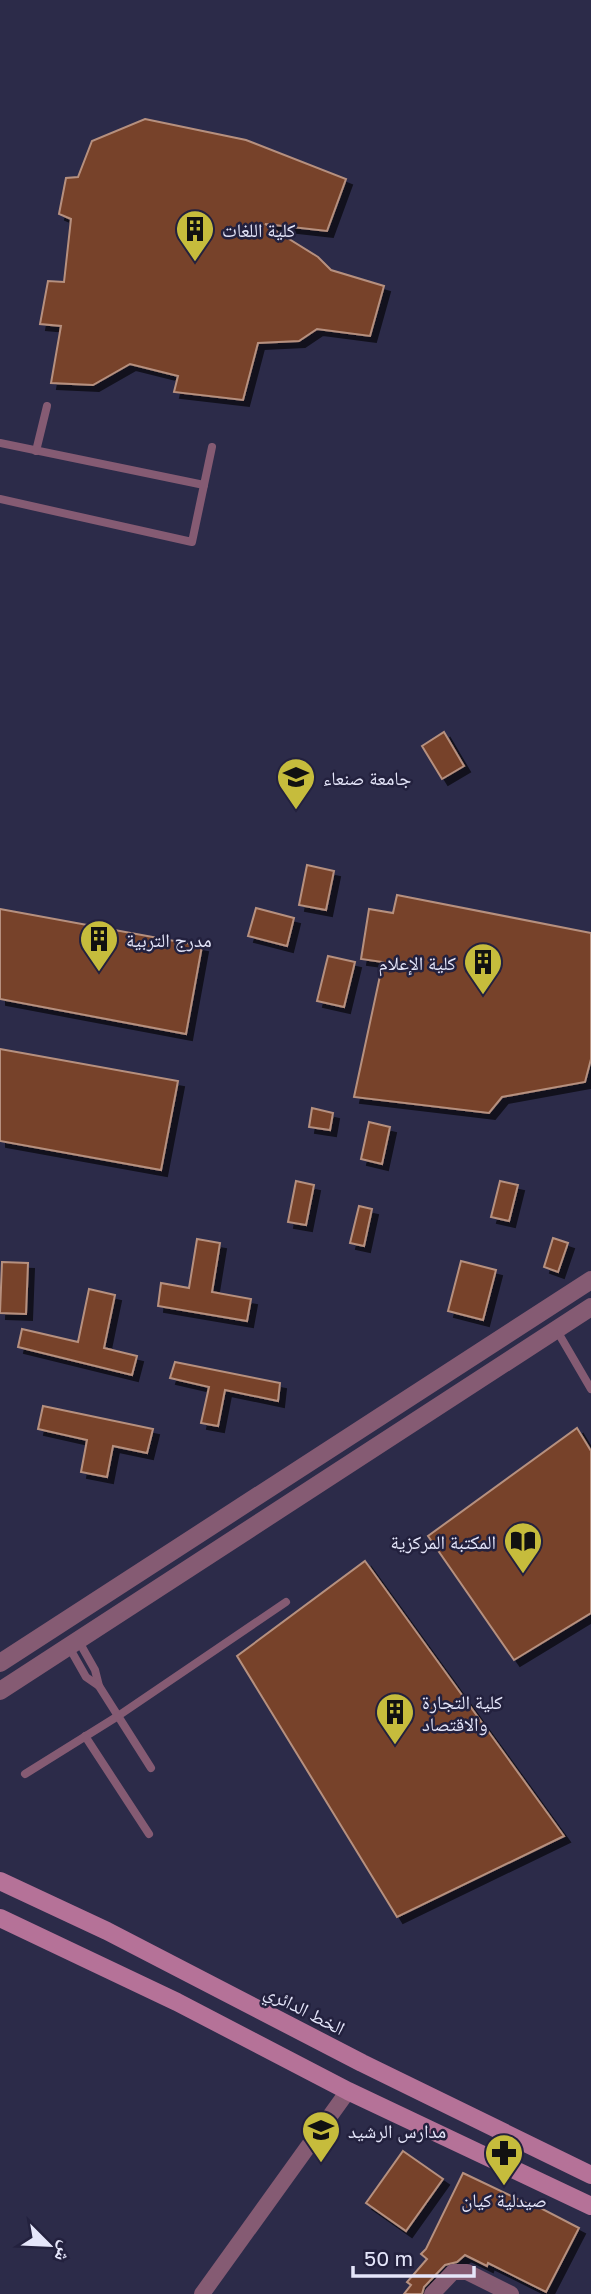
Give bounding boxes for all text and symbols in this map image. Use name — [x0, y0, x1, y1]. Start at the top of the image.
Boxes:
building icon: كلية اللغات — [174, 208, 216, 263]
place label: كلية اللغات — [222, 218, 295, 241]
school or university icon: جامعة صنعاء — [275, 756, 317, 811]
place label: جامعة صنعاء — [323, 766, 411, 789]
building icon: مدرج التربية — [78, 918, 120, 973]
place label: مدرج التربية — [126, 928, 212, 952]
building icon: كلية الإعلام — [462, 941, 504, 996]
place label: كلية الإعلام — [378, 951, 456, 977]
library icon: المكتبة المركزية — [502, 1520, 544, 1575]
place label: المكتبة المركزية — [390, 1530, 496, 1554]
place label: كلية التجارة والاقتصاد — [422, 1690, 503, 1736]
building icon: كلية التجارة والاقتصاد — [374, 1691, 416, 1746]
street label: الخط الدائري — [259, 1979, 349, 2043]
school or university icon: مدارس الرشيد — [300, 2109, 342, 2164]
place label: مدارس الرشيد — [348, 2119, 446, 2143]
pharmacy icon: صيدلية كيان — [483, 2132, 525, 2187]
place label: صيدلية كيان — [461, 2188, 547, 2212]
north arrow — [14, 2210, 84, 2280]
scale bar — [353, 2234, 474, 2278]
text: ش — [49, 2238, 80, 2266]
text: 50 m — [364, 2245, 413, 2271]

